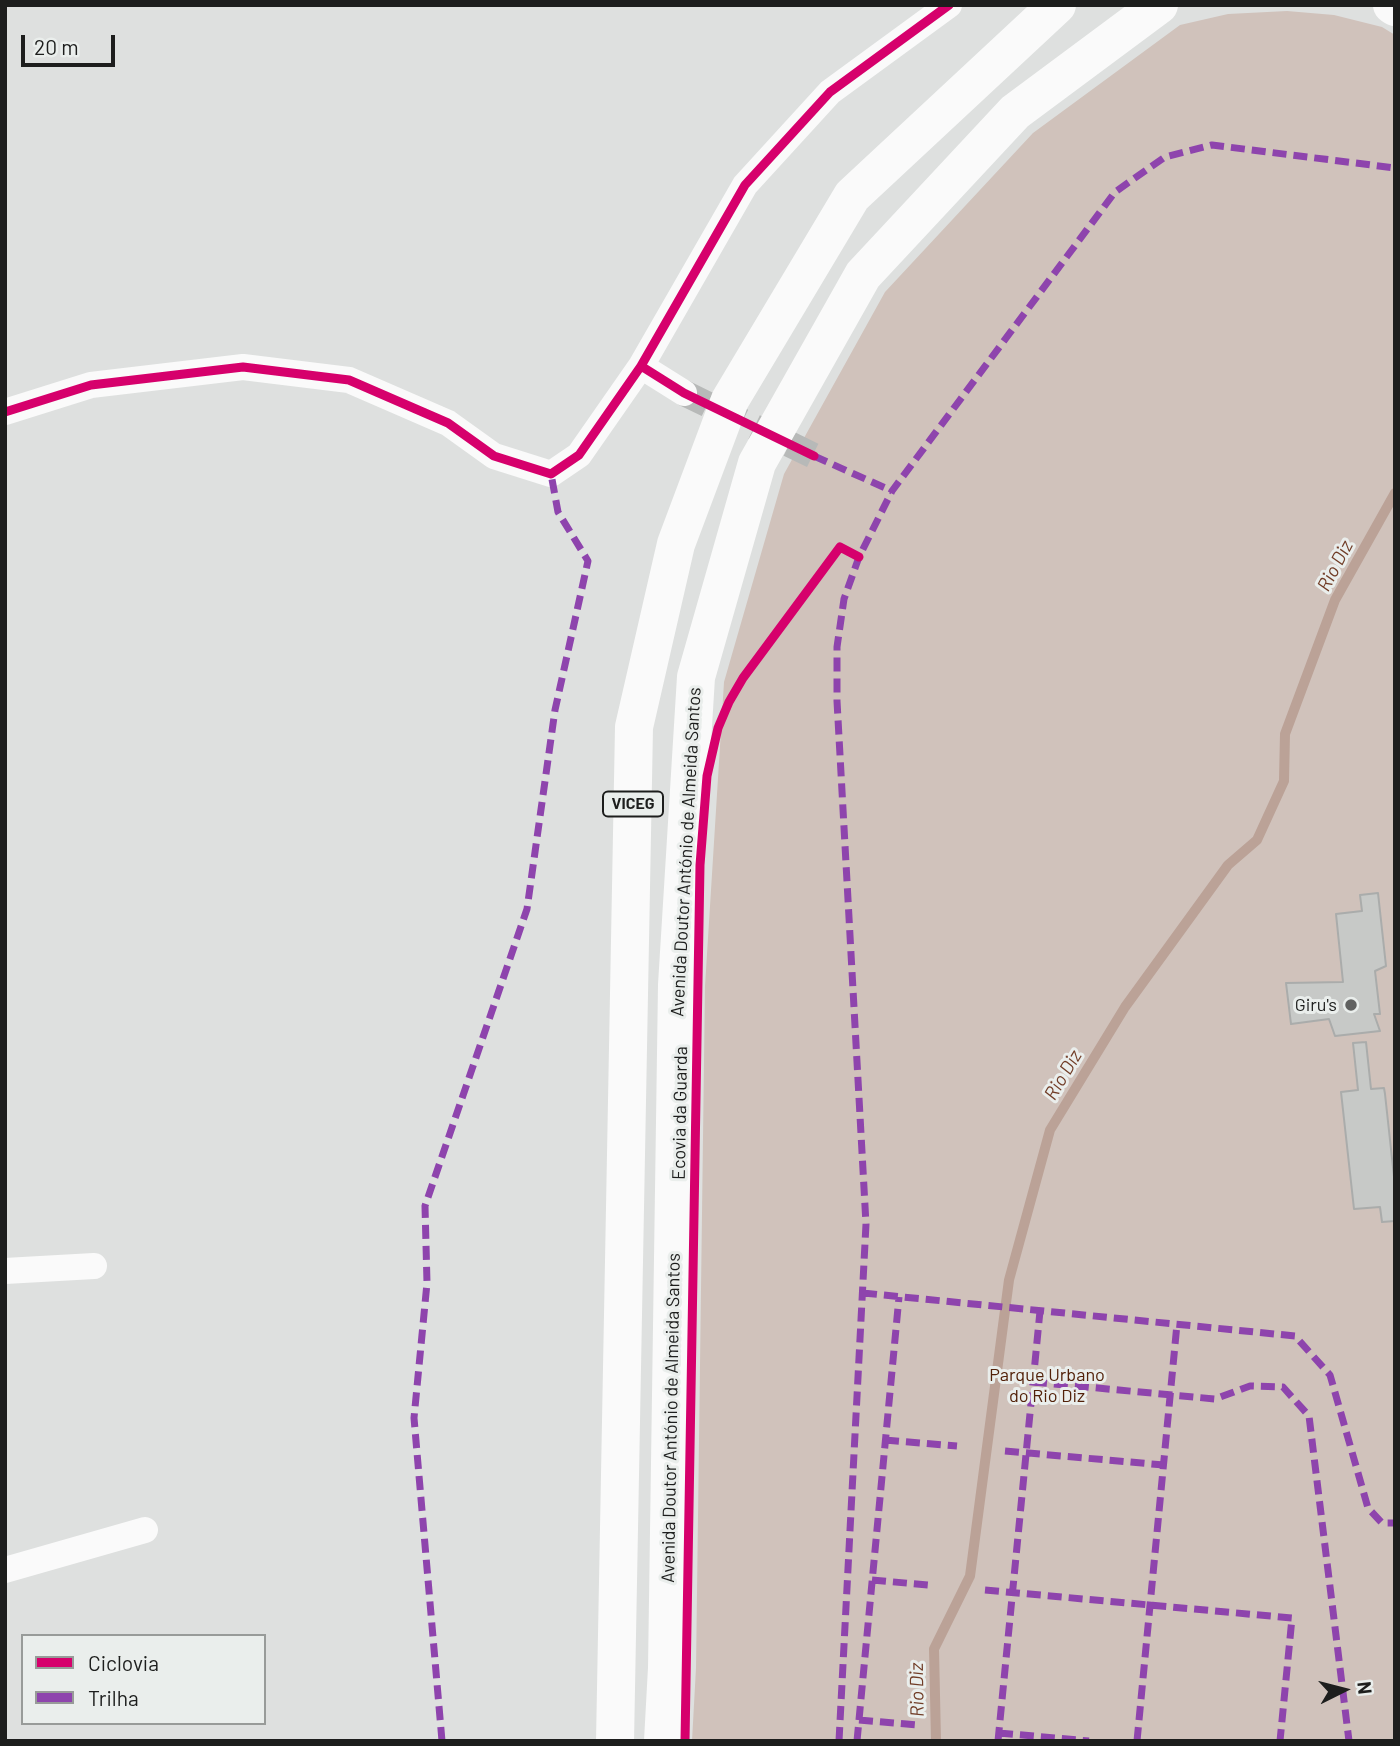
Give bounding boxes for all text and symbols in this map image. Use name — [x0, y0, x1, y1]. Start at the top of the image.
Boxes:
scale bar — [24, 21, 119, 65]
text: 20 m — [34, 34, 79, 59]
water label: Rio Diz — [1312, 537, 1358, 595]
street label: Avenida Doutor António de Almeida Santos — [667, 687, 705, 1017]
road number: VICEG — [603, 792, 663, 817]
place label: Giru's — [1295, 994, 1337, 1016]
marker: Giru's — [1343, 997, 1359, 1013]
street label: Ecovia da Guarda — [668, 1046, 692, 1180]
water label: Rio Diz — [1039, 1046, 1087, 1104]
street label: Avenida Doutor António de Almeida Santos — [657, 1253, 685, 1583]
park label: Parque Urbano do Rio Diz — [989, 1364, 1105, 1406]
legend — [21, 1634, 266, 1725]
text: Ciclovia — [88, 1650, 159, 1675]
north arrow — [1309, 1655, 1379, 1725]
water label: Rio Diz — [905, 1663, 929, 1717]
text: N — [1353, 1680, 1377, 1695]
text: Trilha — [88, 1685, 139, 1710]

